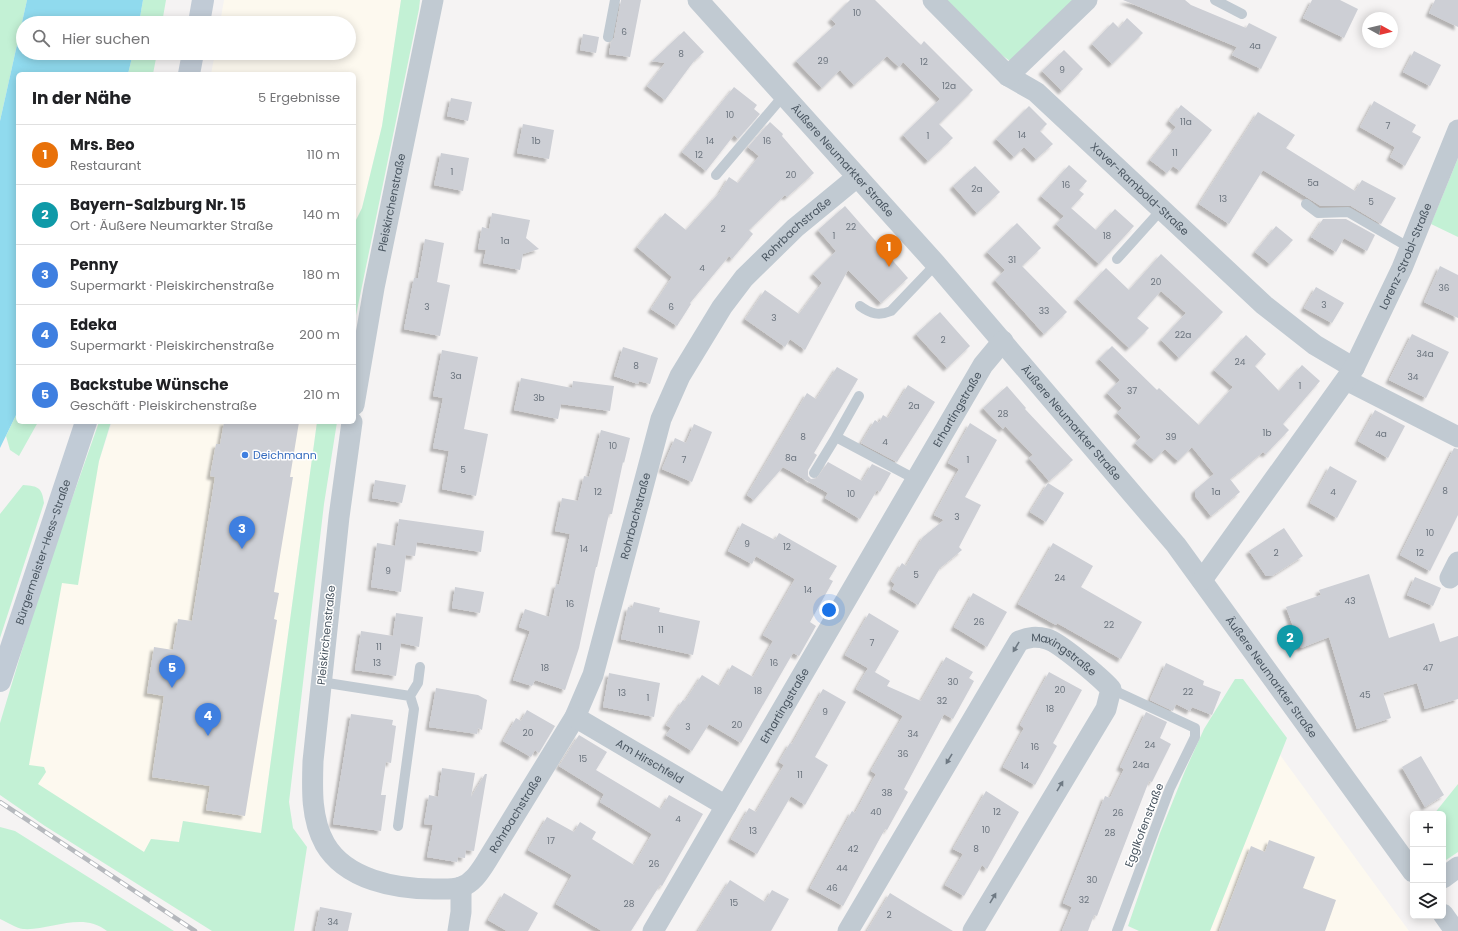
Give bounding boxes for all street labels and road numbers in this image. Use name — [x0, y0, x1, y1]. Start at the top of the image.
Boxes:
street label: Äußere Neumarkter Straße — [787, 100, 898, 221]
street label: Xaver-Rambold-Straße — [1087, 139, 1193, 239]
street label: Pleiskirchenstraße — [374, 152, 409, 253]
street label: Rohrbachstraße — [758, 193, 835, 265]
street label: Lorenz-Strobl-Straße — [1375, 200, 1436, 312]
street label: Äußere Neumarkter Straße — [1018, 361, 1125, 484]
street label: Erhartingstraße — [929, 368, 986, 450]
street label: Rohrbachstraße — [616, 471, 654, 561]
street label: Bürgermeister-Hess-Straße — [11, 477, 75, 627]
street label: Pleiskirchenstraße — [313, 584, 339, 686]
street label: Äußere Neumarkter Straße — [1222, 613, 1321, 741]
street label: Maxingstraße — [1031, 629, 1100, 680]
street label: Erhartingstraße — [756, 665, 813, 746]
street label: Am Hirschfeld — [613, 735, 687, 787]
street label: Rohrbachstraße — [485, 772, 546, 856]
street label: Egglkofenstraße — [1121, 780, 1167, 869]

